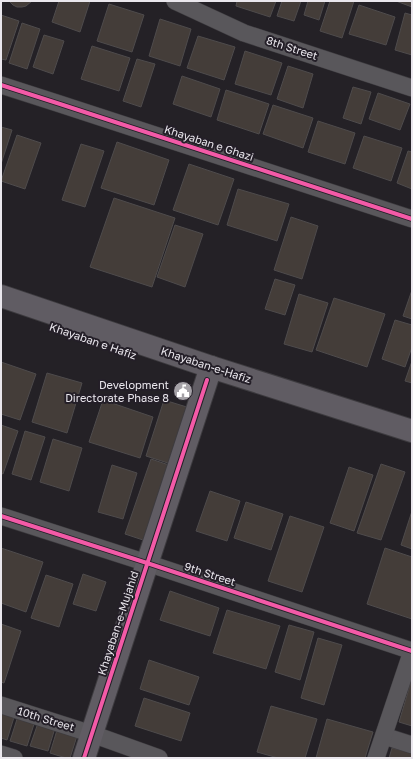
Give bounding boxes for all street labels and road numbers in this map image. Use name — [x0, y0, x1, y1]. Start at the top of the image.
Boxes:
street label: 8th Street — [265, 33, 319, 62]
street label: Khayaban e Ghazi — [163, 122, 256, 163]
street label: Khayaban e Hafiz — [48, 320, 139, 362]
street label: Khayaban-e-Hafiz — [159, 344, 253, 385]
street label: 9th Street — [183, 559, 237, 588]
street label: Khayaban-e-Mujahid — [95, 569, 140, 677]
street label: 10th Street — [16, 704, 76, 733]

